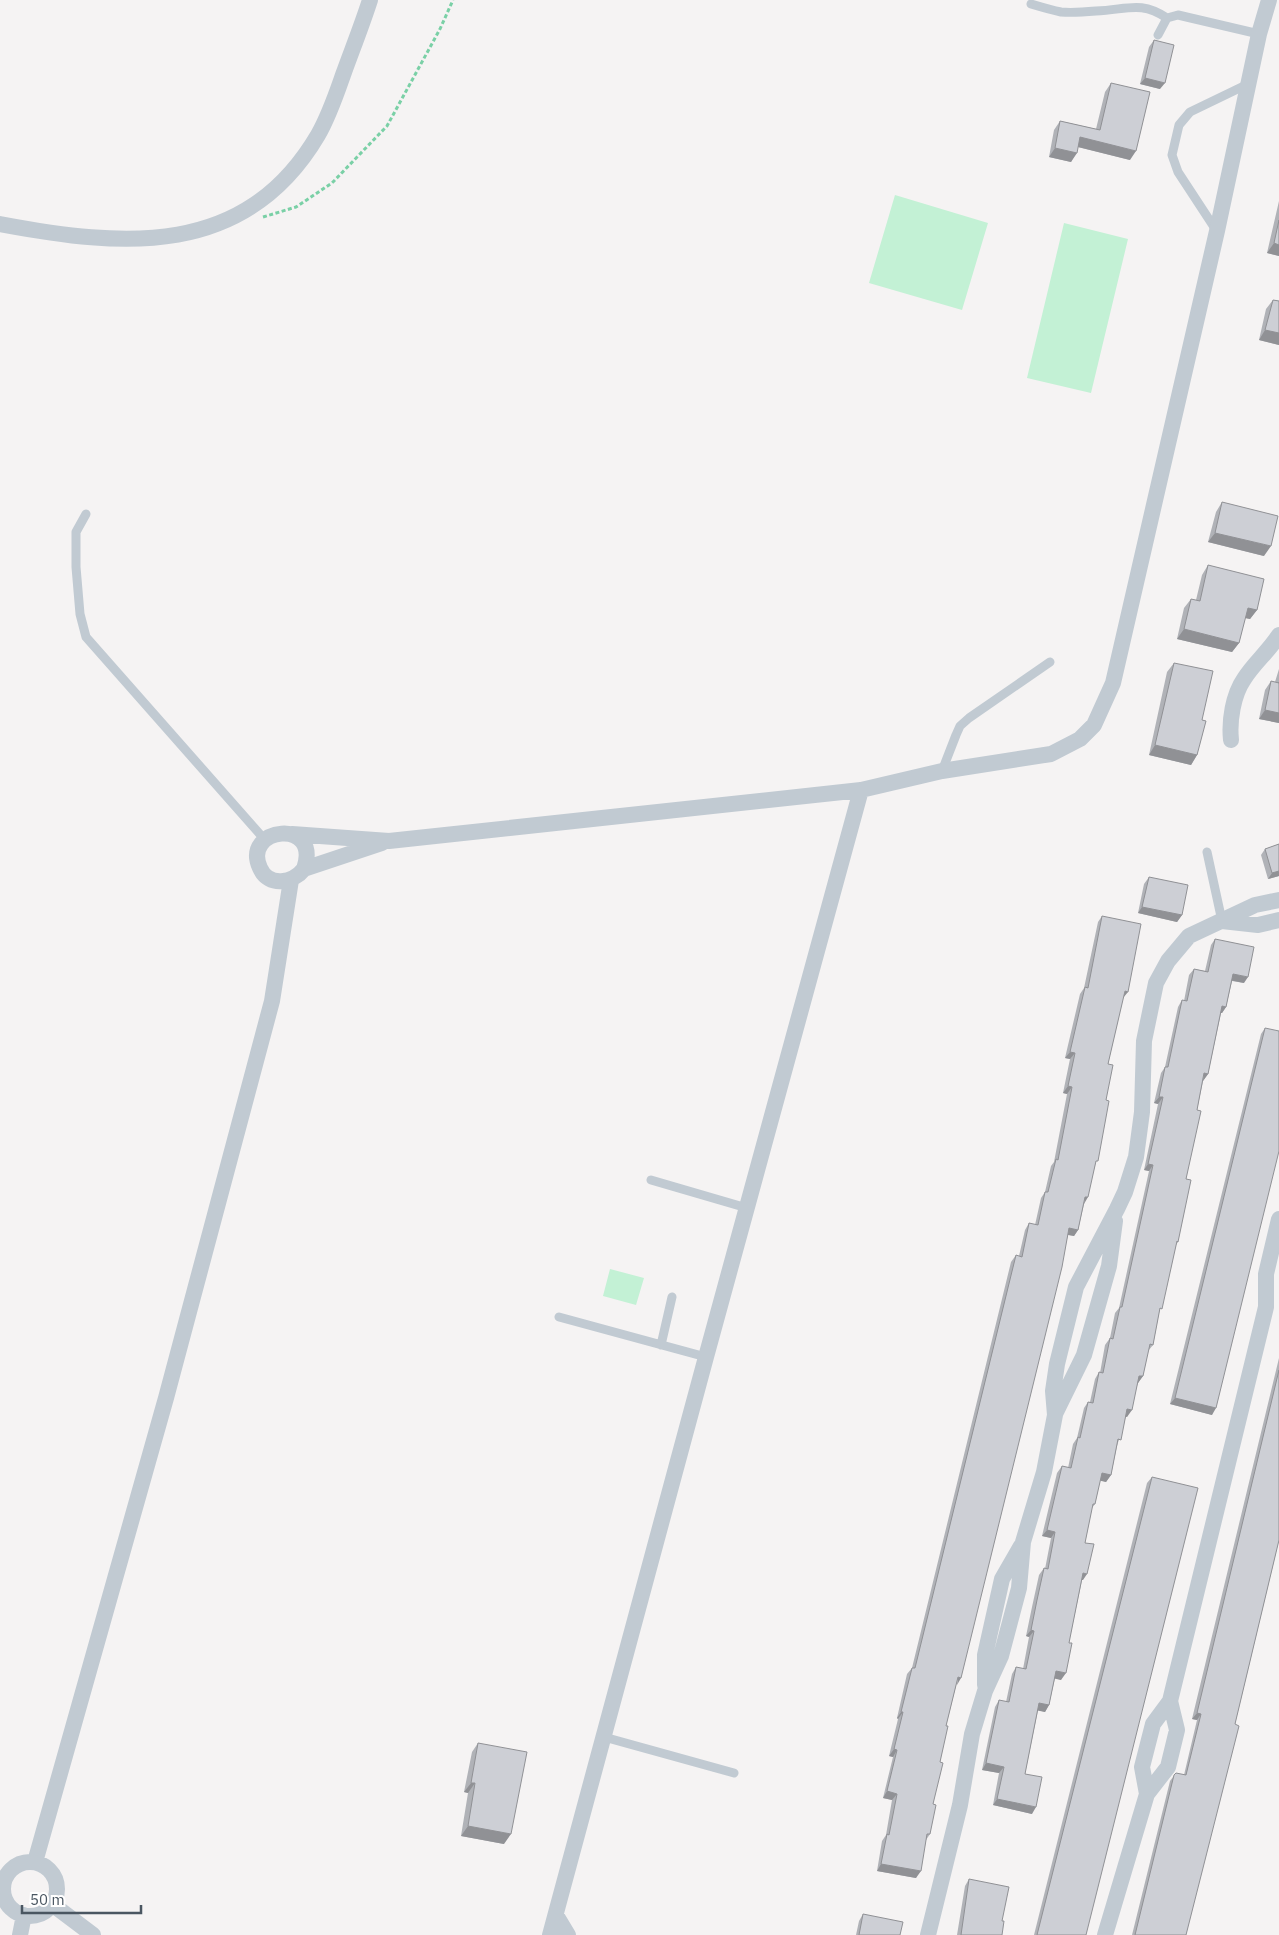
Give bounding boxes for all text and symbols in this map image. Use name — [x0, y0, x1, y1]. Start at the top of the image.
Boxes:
scale bar — [22, 1882, 141, 1914]
text: 50 m — [30, 1890, 65, 1909]

